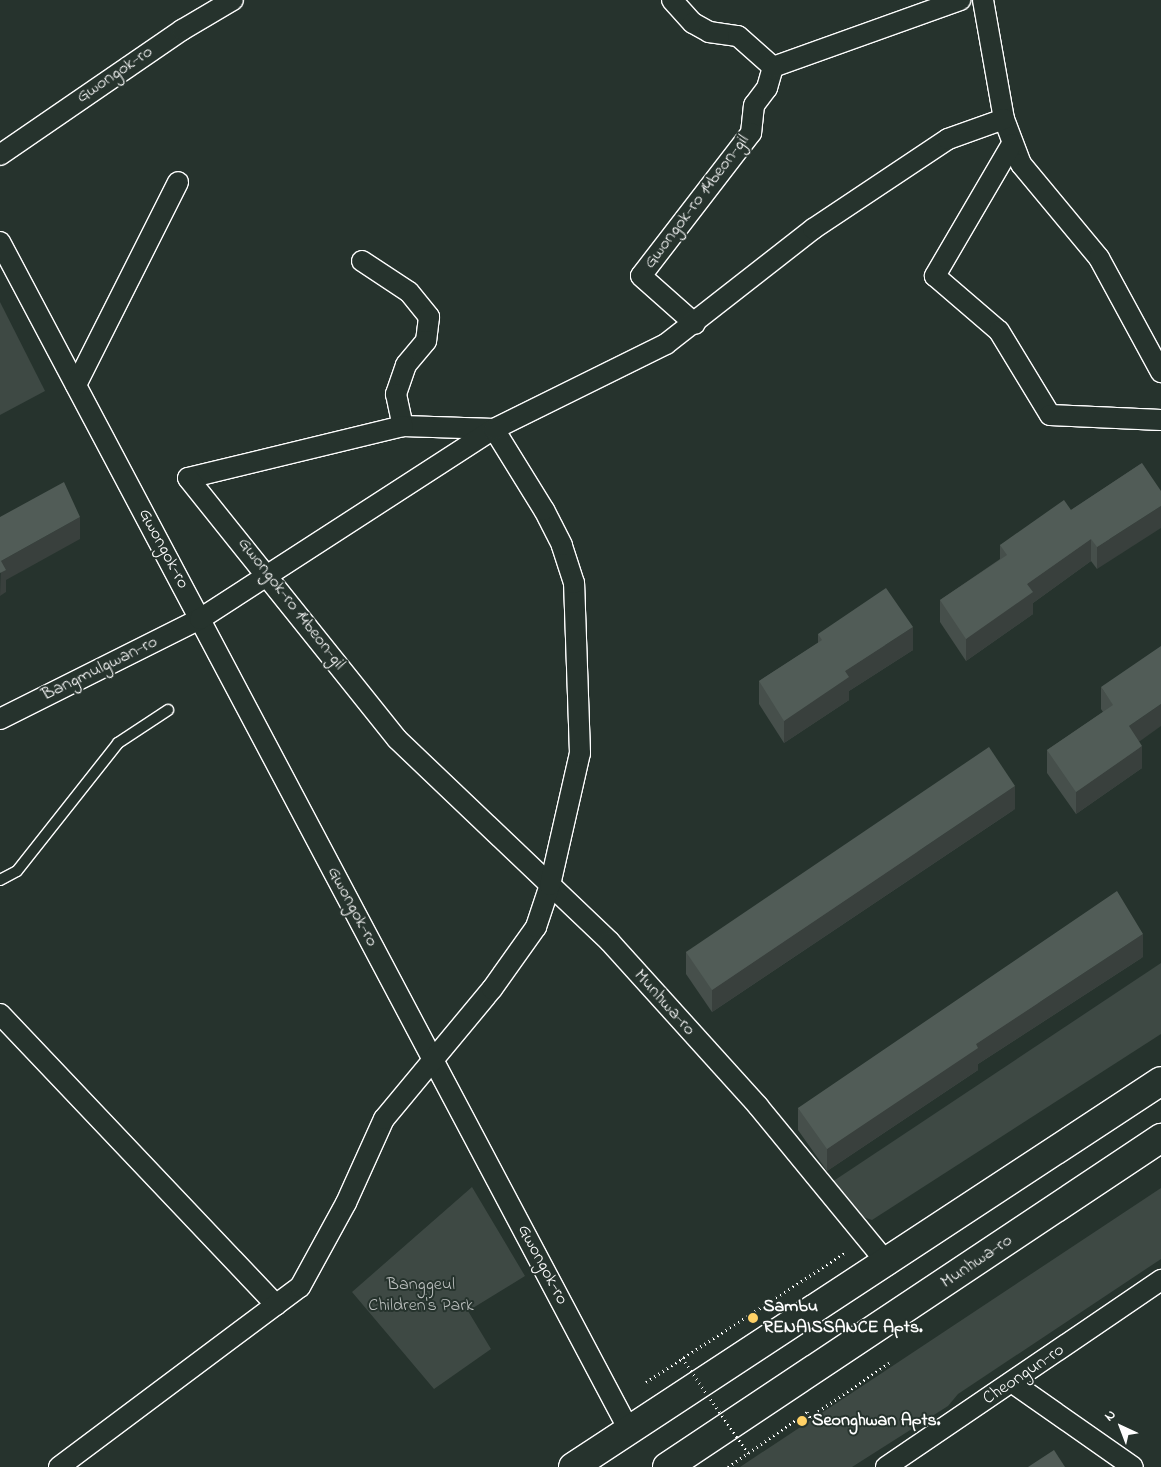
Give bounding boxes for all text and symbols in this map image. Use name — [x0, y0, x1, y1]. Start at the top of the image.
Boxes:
street label: Gwongok-ro — [73, 42, 157, 108]
street label: Gwongok-ro 14beon-gil — [640, 131, 754, 273]
street label: Gwongok-ro — [133, 505, 193, 593]
street label: Gwongok-ro 14beon-gil — [233, 533, 349, 675]
street label: Bangmulgwan-ro — [39, 632, 161, 706]
street label: Gwongok-ro — [322, 863, 382, 951]
street label: Munhwa-ro — [629, 965, 699, 1041]
street label: Gwongok-ro — [512, 1221, 572, 1309]
street label: Munhwa-ro — [937, 1230, 1017, 1294]
park label: Banggeul Children's Park — [368, 1275, 474, 1318]
place label: Sambu RENAISSANCE Apts. — [763, 1297, 923, 1340]
marker: Sambu RENAISSANCE Apts. — [747, 1312, 759, 1324]
street label: Cheongun-ro — [979, 1340, 1069, 1410]
north arrow — [1096, 1402, 1146, 1452]
text: N — [1100, 1405, 1121, 1427]
place label: Seonghwan Apts. — [812, 1410, 940, 1432]
marker: Seonghwan Apts. — [796, 1415, 808, 1427]

